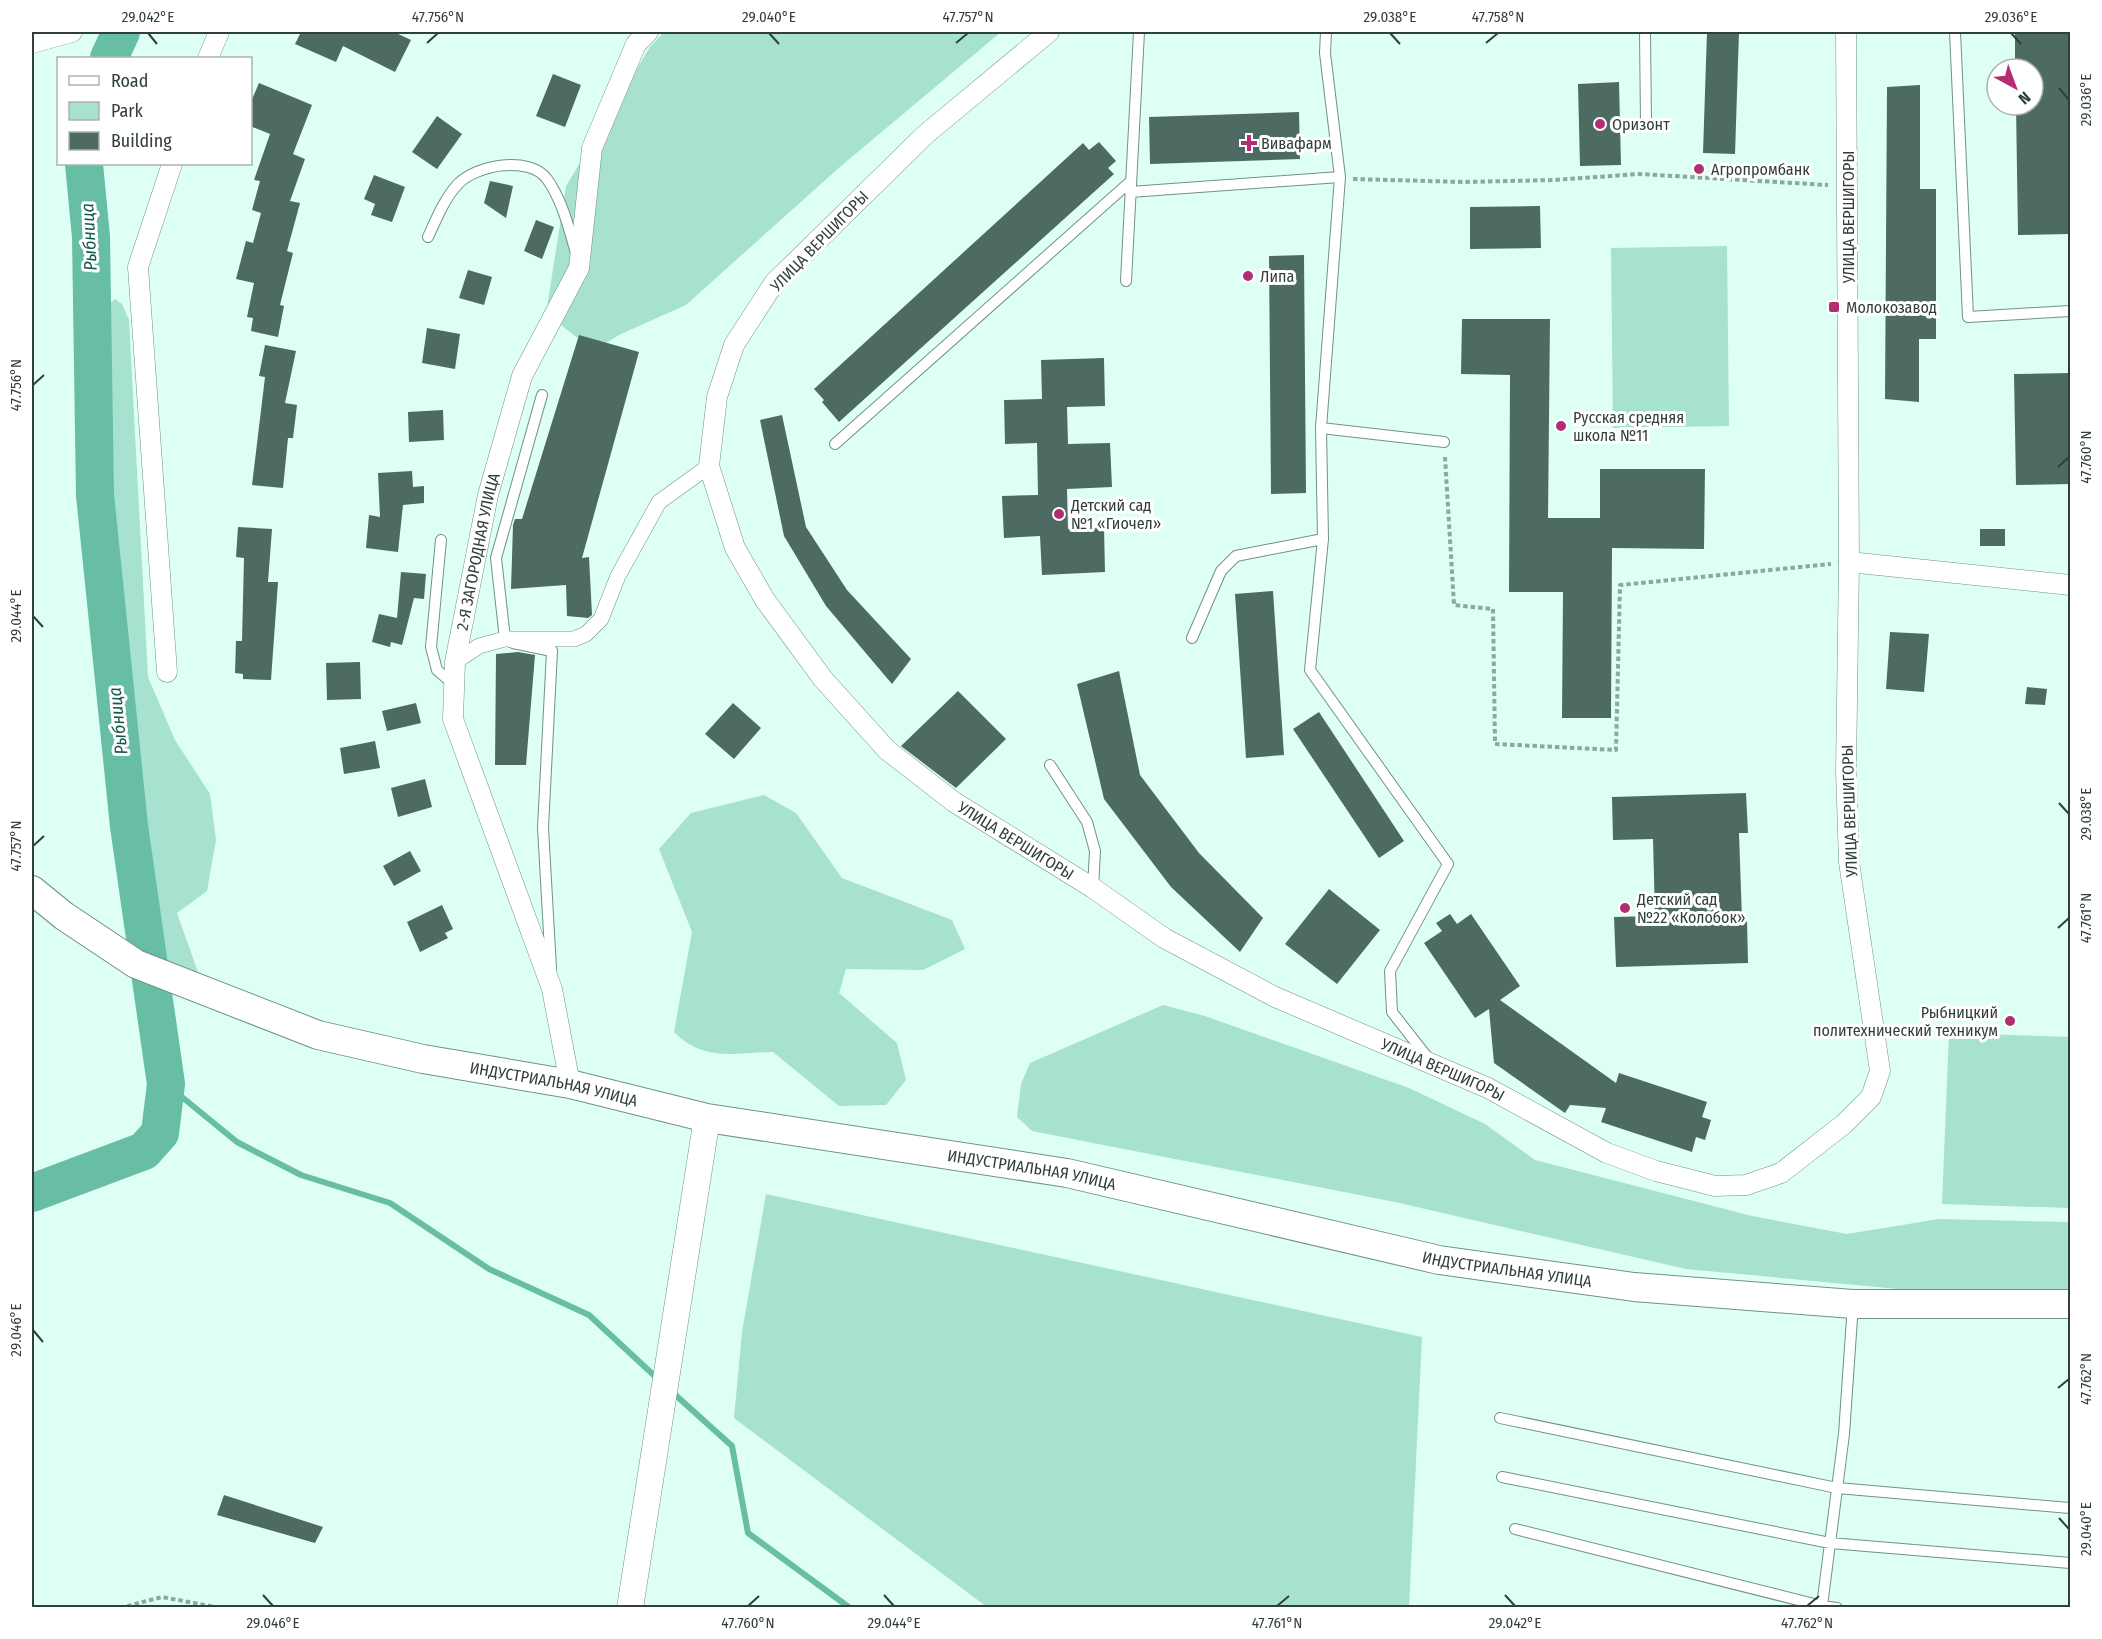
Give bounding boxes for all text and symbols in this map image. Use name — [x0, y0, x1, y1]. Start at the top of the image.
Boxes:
text: 29.042°E — [122, 8, 174, 26]
text: 47.756°N — [412, 8, 464, 26]
text: 29.040°E — [742, 8, 796, 26]
text: 47.757°N — [942, 8, 994, 26]
text: 29.038°E — [1364, 8, 1416, 26]
text: 47.758°N — [1472, 8, 1524, 26]
text: 29.036°E — [1985, 8, 2037, 26]
legend — [57, 57, 252, 165]
north arrow — [1985, 57, 2045, 117]
text: Road — [111, 70, 148, 92]
text: 29.036°E — [2077, 74, 2095, 126]
text: N — [2015, 88, 2034, 108]
text: Park — [111, 100, 144, 122]
place label: Оризонт — [1612, 115, 1670, 134]
marker: Оризонт — [1593, 117, 1607, 131]
text: Building — [111, 130, 172, 152]
place label: Вивафарм — [1261, 134, 1332, 153]
marker: Вивафарм — [1242, 136, 1256, 150]
street label: УЛИЦА ВЕРШИГОРЫ — [1839, 151, 1858, 284]
place label: Агропромбанк — [1711, 160, 1810, 179]
marker: Агропромбанк — [1692, 162, 1706, 176]
street label: УЛИЦА ВЕРШИГОРЫ — [766, 187, 872, 296]
water label: Рыбница — [76, 203, 102, 271]
place label: Липа — [1260, 267, 1294, 286]
marker: Липа — [1241, 269, 1255, 283]
place label: Молокозавод — [1846, 298, 1937, 317]
marker: Молокозавод — [1827, 300, 1841, 314]
text: 47.756°N — [7, 359, 25, 411]
place label: Русская средняя школа №11 — [1573, 408, 1684, 445]
marker: Русская средняя школа №11 — [1554, 419, 1568, 433]
text: 47.760°N — [2077, 430, 2095, 484]
street label: 2-Я ЗАГОРОДНАЯ УЛИЦА — [452, 470, 504, 632]
place label: Детский сад №1 «Гиочел» — [1070, 496, 1161, 533]
marker: Детский сад №1 «Гиочел» — [1052, 507, 1066, 521]
text: 29.044°E — [7, 589, 25, 643]
water label: Рыбница — [104, 686, 132, 756]
street label: УЛИЦА ВЕРШИГОРЫ — [1838, 744, 1861, 879]
text: 29.038°E — [2077, 788, 2095, 840]
street label: УЛИЦА ВЕРШИГОРЫ — [953, 797, 1077, 884]
text: 47.757°N — [7, 820, 25, 872]
place label: Детский сад №22 «Колобок» — [1636, 890, 1746, 927]
text: 47.761°N — [2077, 893, 2095, 943]
marker: Детский сад №22 «Колобок» — [1618, 901, 1632, 915]
place label: Рыбницкий политехнический техникум — [1813, 1003, 1998, 1040]
marker: Рыбницкий политехнический техникум — [2003, 1014, 2017, 1028]
street label: УЛИЦА ВЕРШИГОРЫ — [1377, 1034, 1508, 1105]
street label: ИНДУСТРИАЛЬНАЯ УЛИЦА — [468, 1058, 640, 1111]
street label: ИНДУСТРИАЛЬНАЯ УЛИЦА — [946, 1146, 1119, 1194]
street label: ИНДУСТРИАЛЬНАЯ УЛИЦА — [1420, 1247, 1594, 1291]
text: 29.046°E — [7, 1303, 25, 1357]
text: 47.762°N — [2077, 1353, 2095, 1405]
text: 29.040°E — [2077, 1502, 2095, 1556]
text: 29.046°E — [246, 1614, 300, 1632]
text: 47.760°N — [721, 1614, 775, 1632]
text: 29.044°E — [867, 1614, 921, 1632]
text: 47.761°N — [1252, 1614, 1302, 1632]
text: 29.042°E — [1489, 1614, 1541, 1632]
text: 47.762°N — [1781, 1614, 1833, 1632]

